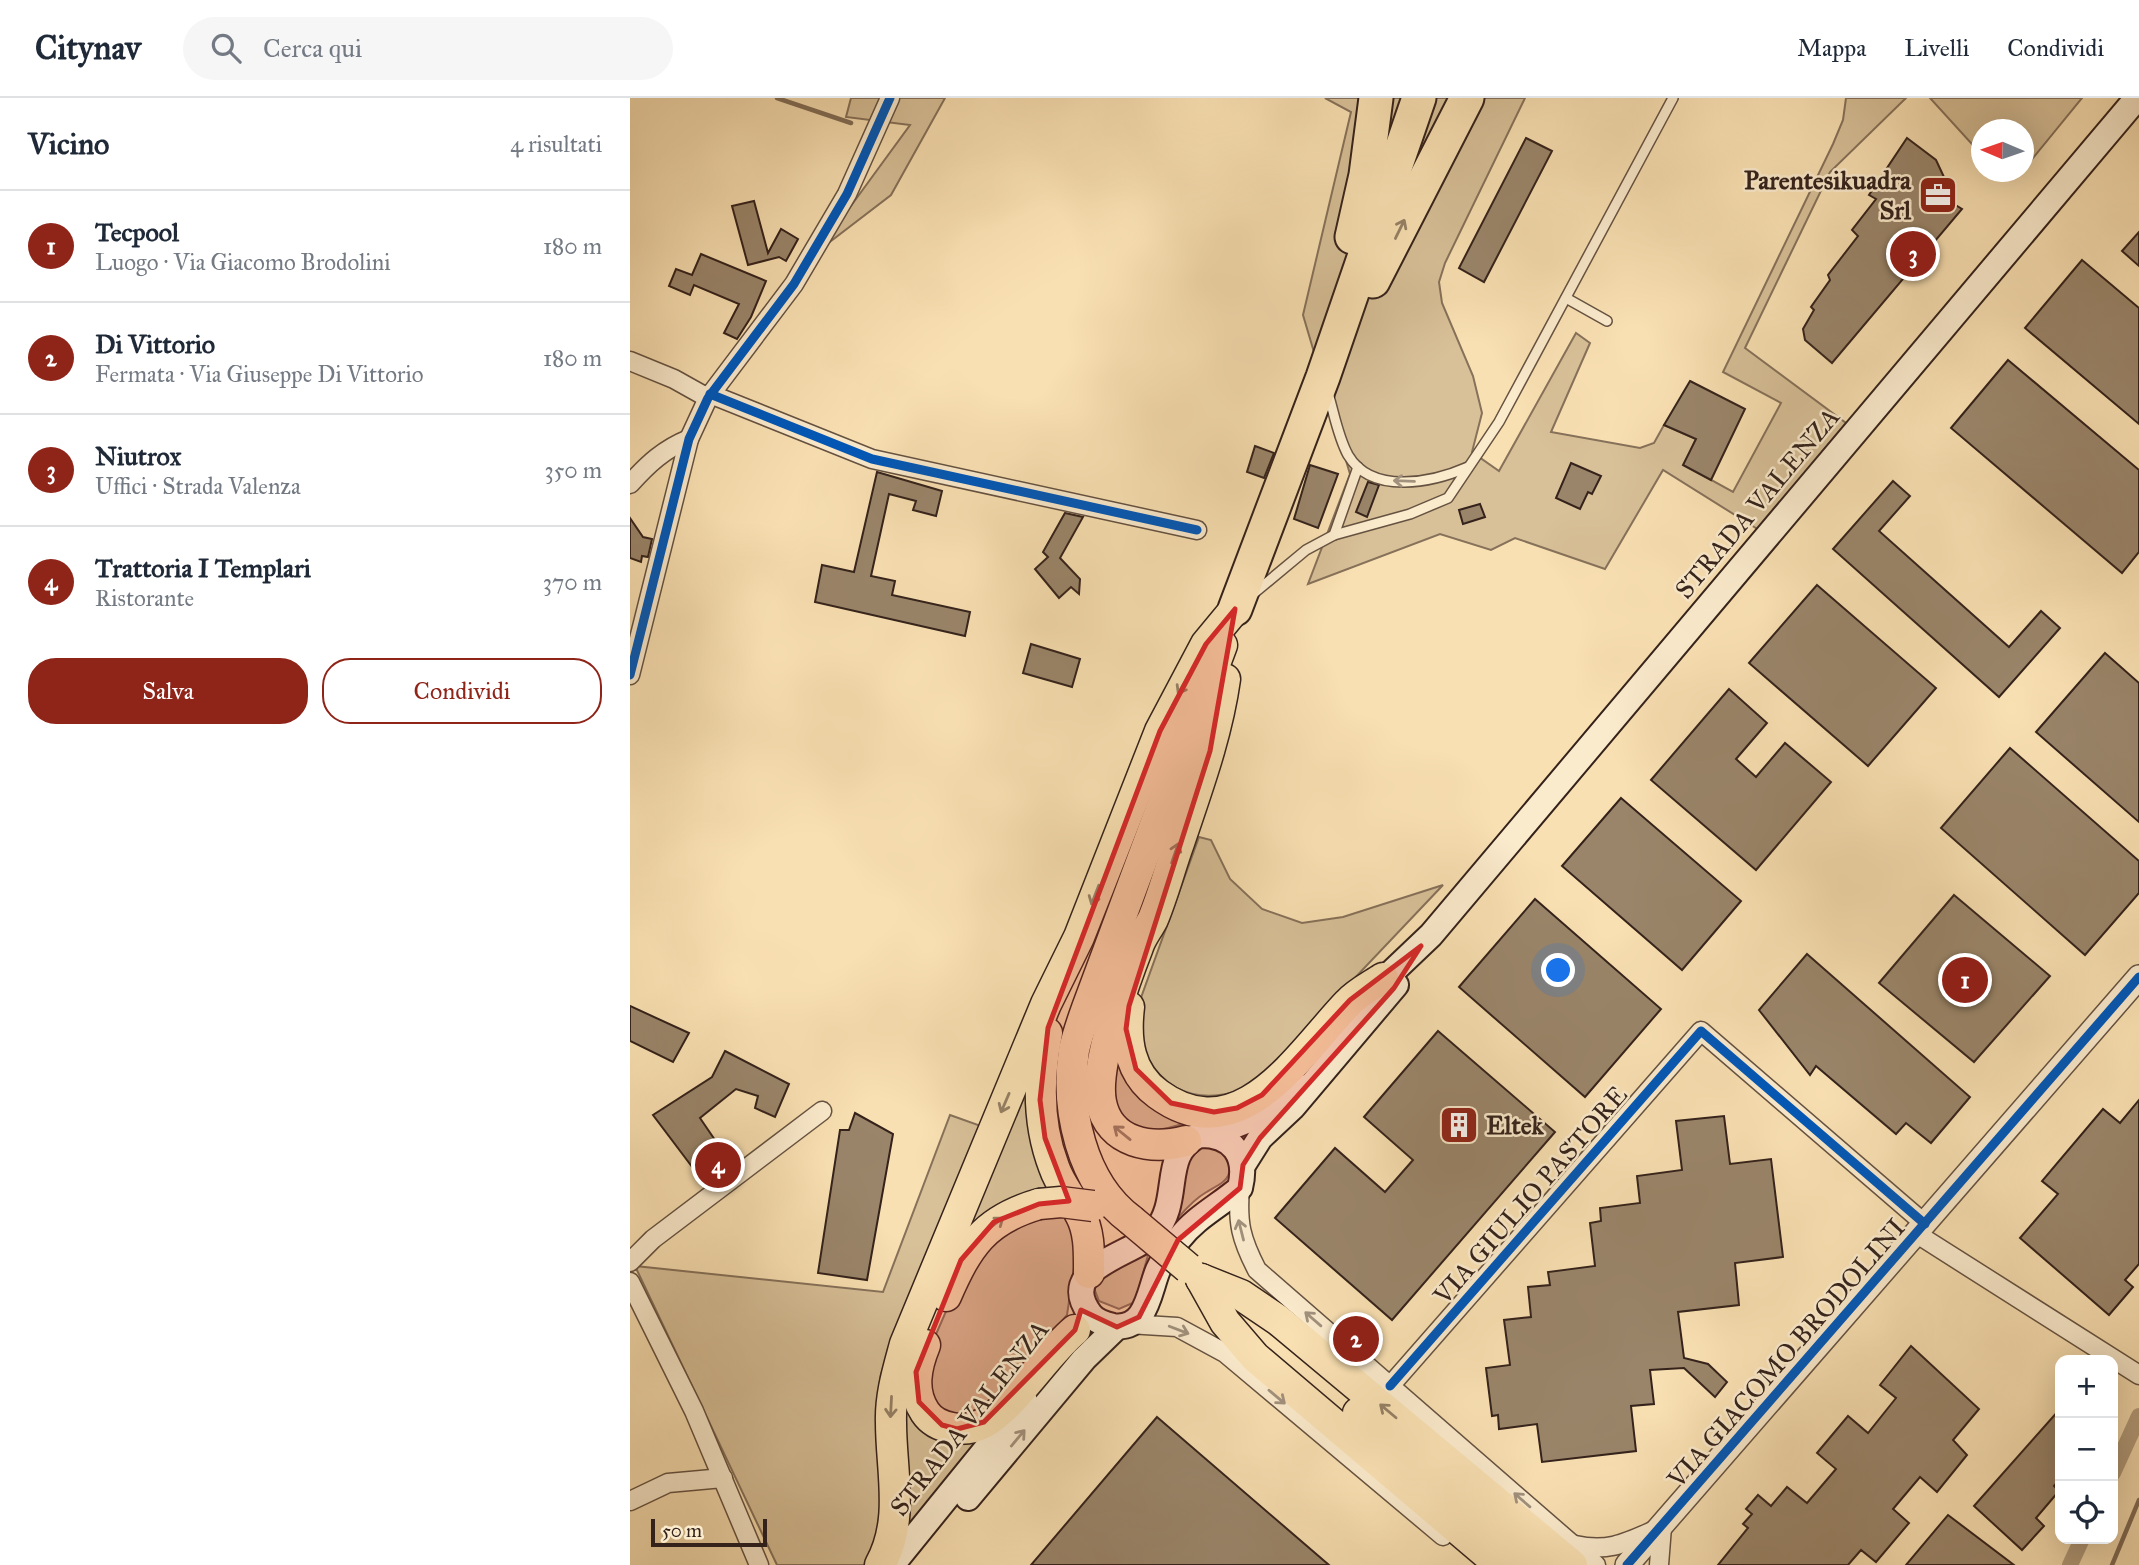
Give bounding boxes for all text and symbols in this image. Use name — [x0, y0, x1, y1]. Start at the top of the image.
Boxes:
search box — [183, 17, 673, 80]
text: Citynav — [35, 28, 141, 68]
icon: search — [207, 29, 245, 67]
text: Cerca qui — [263, 32, 362, 64]
text: Mappa — [1797, 33, 1866, 63]
text: Livelli — [1904, 33, 1969, 63]
text: Condividi — [2007, 33, 2104, 63]
north arrow — [1971, 119, 2034, 182]
text: Vicino — [28, 126, 109, 162]
text: 4 risultati — [510, 130, 602, 158]
place label: Parentesikuadra Srl — [1744, 164, 1912, 226]
office icon: Parentesikuadra Srl — [1917, 174, 1959, 216]
text: Tecpool — [95, 216, 179, 248]
one-way arrow — [1393, 219, 1407, 240]
pin: 3 — [1890, 228, 1936, 280]
text: 1 — [46, 232, 56, 260]
text: 180 m — [543, 232, 602, 260]
text: Luogo · Via Giacomo Brodolini — [95, 248, 391, 276]
text: Di Vittorio — [95, 328, 215, 360]
text: 2 — [45, 344, 57, 372]
text: 180 m — [543, 344, 602, 372]
text: Fermata · Via Giuseppe Di Vittorio — [95, 360, 423, 388]
street label: STRADA VALENZA — [1668, 401, 1846, 605]
text: Niutrox — [95, 440, 181, 472]
text: 3 — [46, 456, 56, 484]
text: 350 m — [544, 456, 602, 484]
text: Uffici · Strada Valenza — [95, 472, 301, 500]
one-way arrow — [1393, 475, 1416, 488]
text: Trattoria I Templari — [95, 552, 311, 584]
text: 4 — [45, 568, 57, 596]
text: 370 m — [543, 568, 602, 596]
text: Ristorante — [95, 584, 194, 612]
button: Salva — [28, 658, 308, 724]
button: Condividi — [322, 658, 602, 724]
one-way arrow — [1176, 674, 1189, 695]
one-way arrow — [1170, 842, 1182, 864]
one-way arrow — [1088, 883, 1101, 905]
your location — [1541, 953, 1575, 987]
pin: 1 — [1942, 954, 1988, 1006]
street label: VIA GIULIO PASTORE — [1426, 1079, 1634, 1312]
one-way arrow — [997, 1092, 1010, 1114]
building icon: Eltek — [1438, 1104, 1480, 1146]
place label: Eltek — [1486, 1109, 1545, 1141]
one-way arrow — [1114, 1126, 1132, 1141]
pin: 4 — [695, 1139, 741, 1191]
street label: VIA GIACOMO BRODOLINI — [1660, 1212, 1912, 1495]
one-way arrow — [985, 1217, 1004, 1232]
one-way arrow — [1233, 1220, 1246, 1242]
one-way arrow — [1304, 1311, 1322, 1327]
street label: STRADA VALENZA — [883, 1313, 1056, 1522]
pin: 2 — [1333, 1313, 1379, 1365]
one-way arrow — [1168, 1324, 1189, 1337]
map controls — [2055, 1355, 2118, 1544]
button: + — [2055, 1355, 2118, 1418]
one-way arrow — [1268, 1389, 1286, 1404]
one-way arrow — [885, 1396, 898, 1419]
one-way arrow — [1379, 1404, 1397, 1419]
button: − — [2055, 1418, 2118, 1481]
one-way arrow — [1010, 1429, 1026, 1447]
button: locate — [2055, 1481, 2118, 1544]
one-way arrow — [1513, 1492, 1531, 1508]
scale bar — [651, 1516, 766, 1548]
text: 50 m — [662, 1519, 702, 1542]

